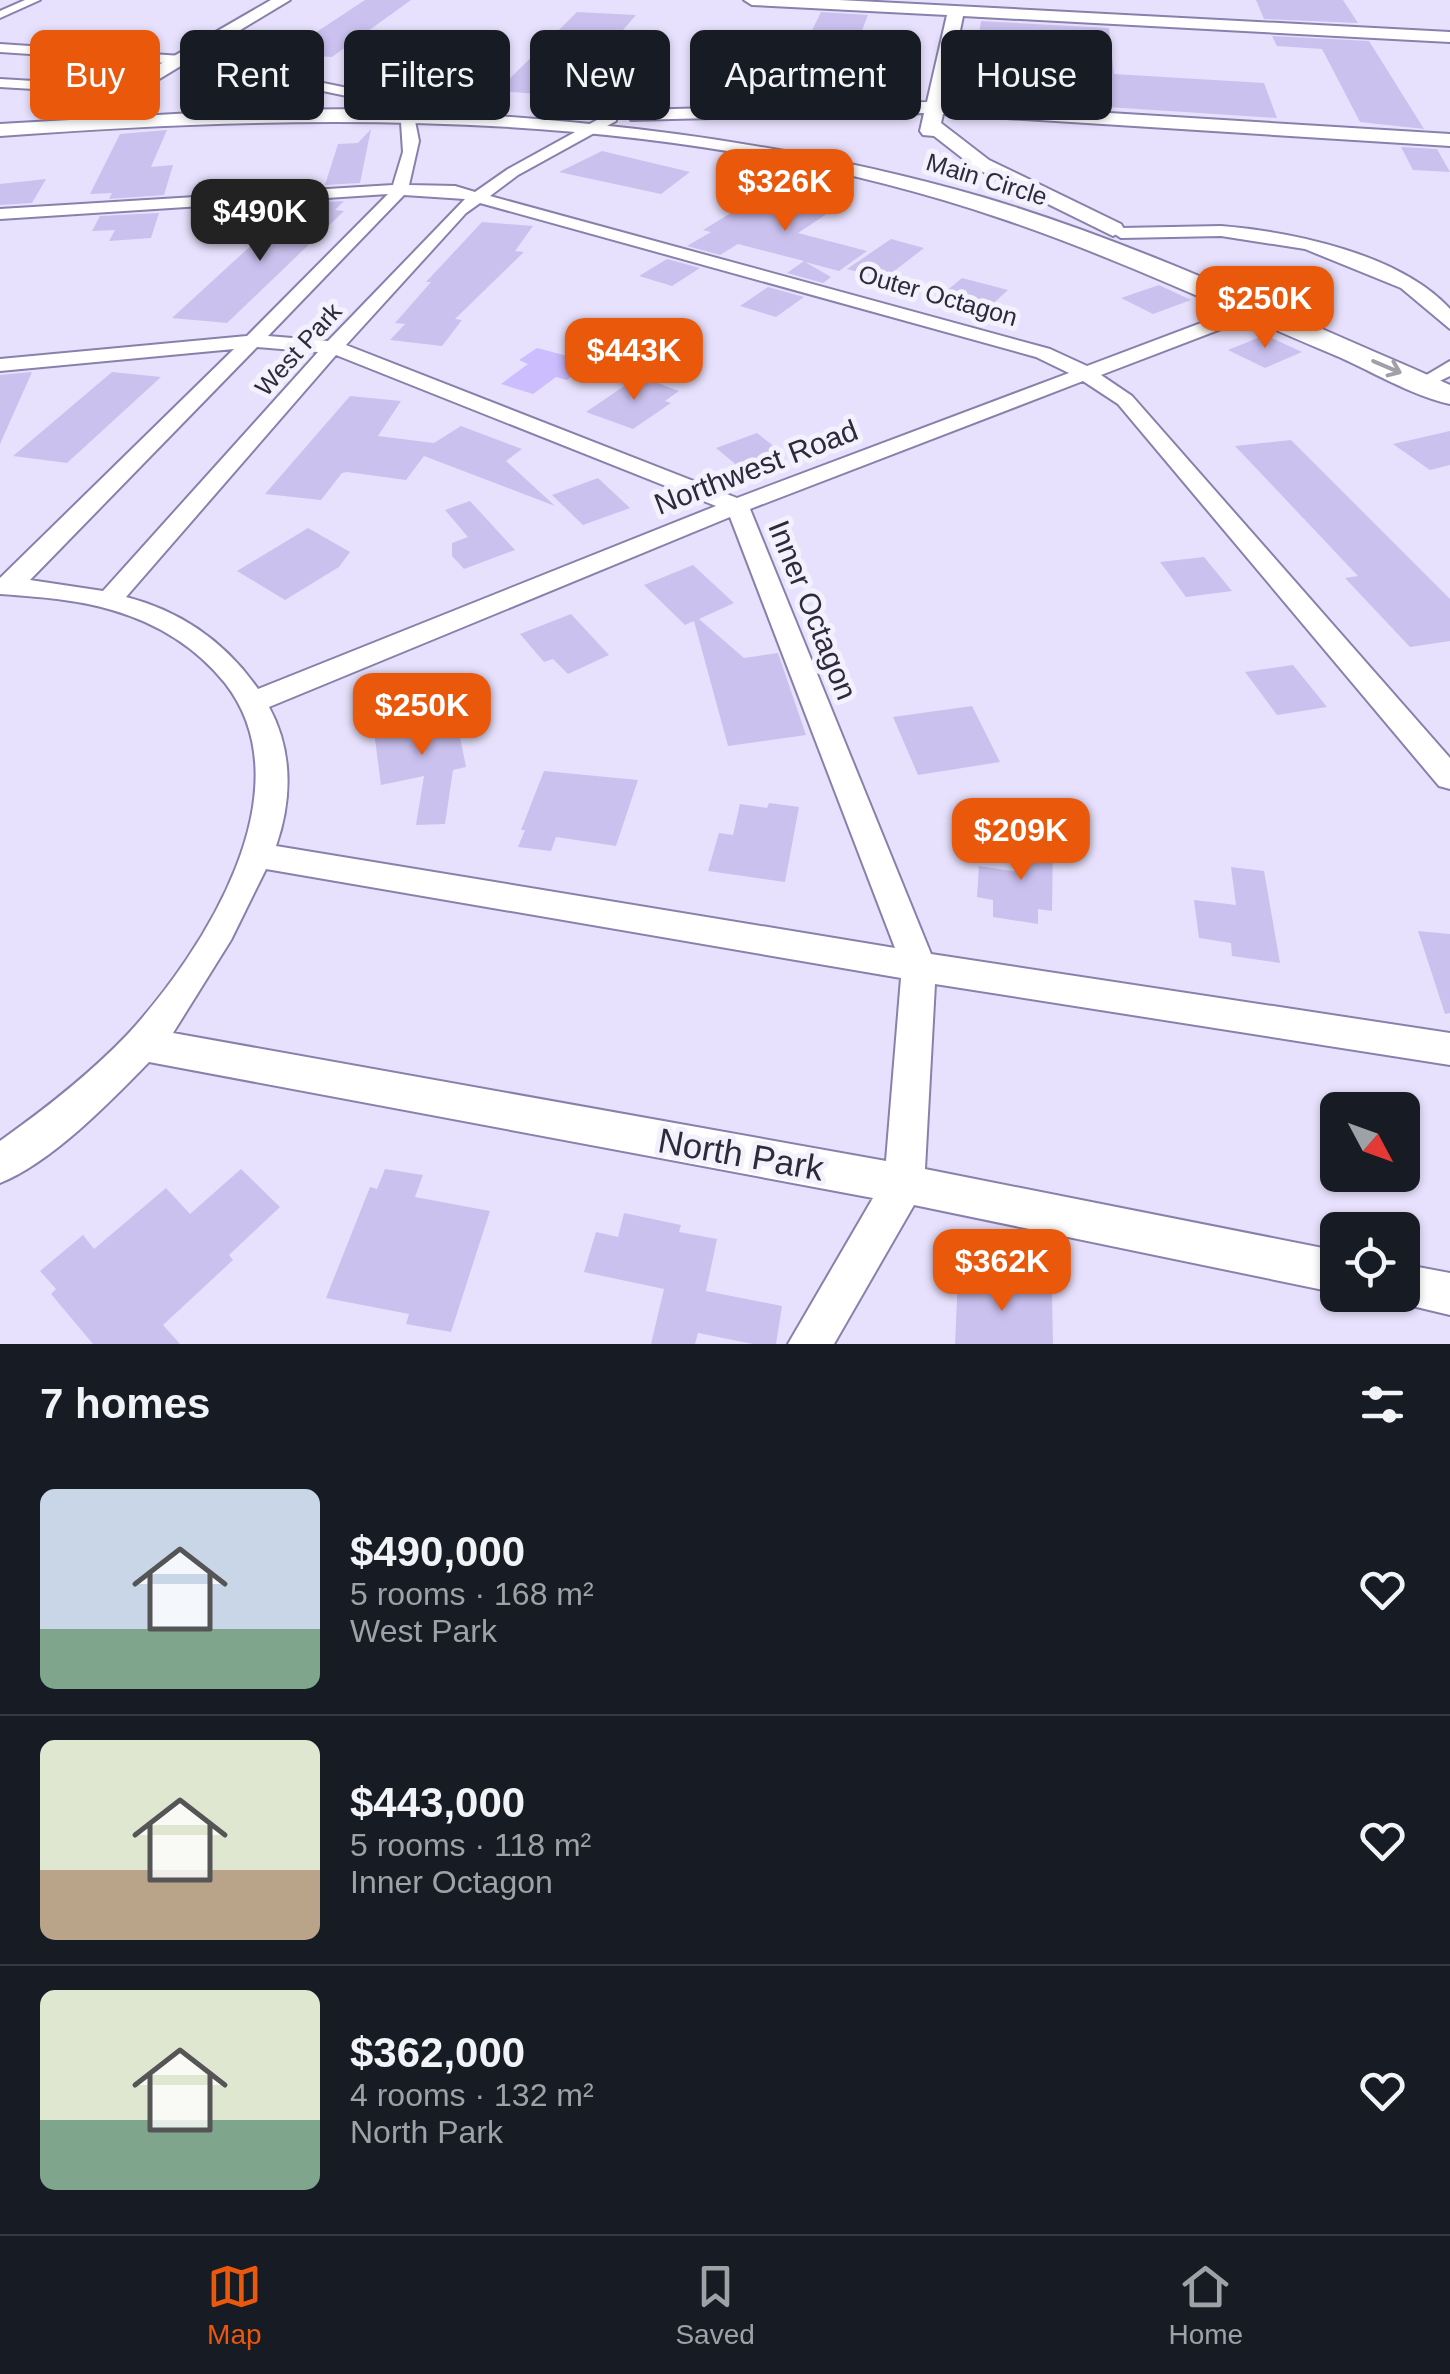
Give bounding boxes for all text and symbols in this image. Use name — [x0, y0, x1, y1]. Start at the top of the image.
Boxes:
chip: Buy — [30, 30, 160, 120]
chip: Rent — [180, 30, 324, 120]
chip: Filters — [344, 30, 510, 120]
chip: New — [530, 30, 670, 120]
chip: Apartment — [690, 30, 921, 120]
chip: House — [941, 30, 1112, 120]
street label: Main Circle — [923, 147, 1051, 211]
pin: $326K — [715, 149, 855, 234]
text: $326K — [738, 163, 832, 199]
pin: $490K — [190, 179, 330, 264]
text: $490K — [213, 193, 307, 229]
street label: Outer Octagon — [855, 259, 1021, 331]
pin: $250K — [1195, 266, 1335, 351]
text: $250K — [1218, 280, 1312, 316]
street label: West Park — [249, 297, 347, 401]
pin: $443K — [564, 318, 704, 403]
text: $443K — [587, 332, 681, 368]
one-way arrow — [1371, 359, 1401, 377]
street label: Northwest Road — [650, 413, 862, 521]
street label: Inner Octagon — [762, 516, 864, 704]
pin: $250K — [352, 673, 492, 758]
text: $250K — [375, 687, 469, 723]
pin: $209K — [951, 798, 1091, 883]
text: $209K — [974, 812, 1068, 848]
north arrow — [1320, 1092, 1420, 1192]
map controls — [1320, 1092, 1420, 1312]
street label: North Park — [655, 1120, 827, 1188]
button: locate — [1320, 1212, 1420, 1312]
pin: $362K — [932, 1229, 1072, 1314]
text: $362K — [955, 1243, 1049, 1279]
icon: filters — [1355, 1377, 1410, 1432]
text: 7 homes — [40, 1380, 210, 1427]
text: $490,000 — [350, 1528, 525, 1575]
icon: home — [120, 1529, 240, 1649]
icon: heart — [1355, 1562, 1410, 1617]
text: 5 rooms · 168 m² — [350, 1576, 594, 1612]
text: West Park — [350, 1613, 497, 1649]
text: $443,000 — [350, 1779, 525, 1826]
icon: home — [120, 1780, 240, 1900]
icon: heart — [1355, 1813, 1410, 1868]
text: 5 rooms · 118 m² — [350, 1827, 591, 1863]
text: Inner Octagon — [350, 1864, 553, 1900]
text: $362,000 — [350, 2029, 525, 2076]
icon: home — [120, 2030, 240, 2150]
icon: heart — [1355, 2063, 1410, 2118]
text: 4 rooms · 132 m² — [350, 2077, 594, 2113]
text: North Park — [350, 2114, 503, 2150]
tab: Map — [207, 2259, 262, 2351]
tab: Saved — [675, 2259, 755, 2351]
tab: Home — [1168, 2259, 1243, 2351]

